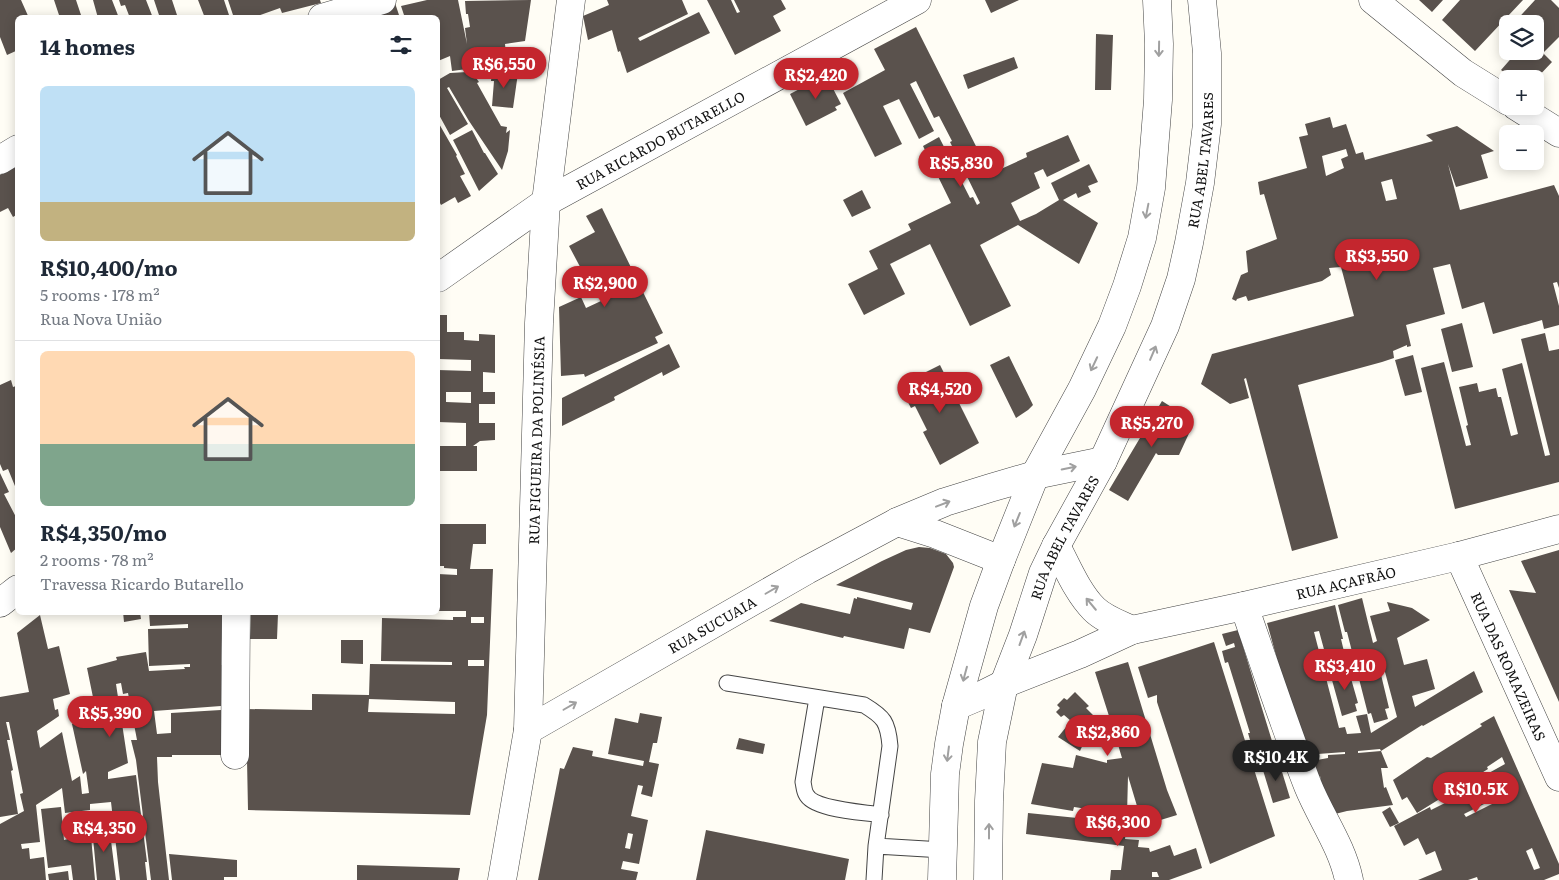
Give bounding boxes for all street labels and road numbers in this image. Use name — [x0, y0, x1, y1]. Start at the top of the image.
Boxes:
street label: RUA RICARDO BUTARELLO — [572, 86, 748, 194]
street label: RUA ABEL TAVARES — [1182, 92, 1218, 230]
street label: RUA FIGUEIRA DA POLINÉSIA — [523, 335, 549, 545]
street label: RUA ABEL TAVARES — [1025, 472, 1103, 602]
street label: RUA AÇAFRÃO — [1294, 561, 1398, 604]
street label: RUA DAS ROMAZEIRAS — [1467, 589, 1551, 744]
street label: RUA SUCUAIA — [664, 591, 760, 658]

